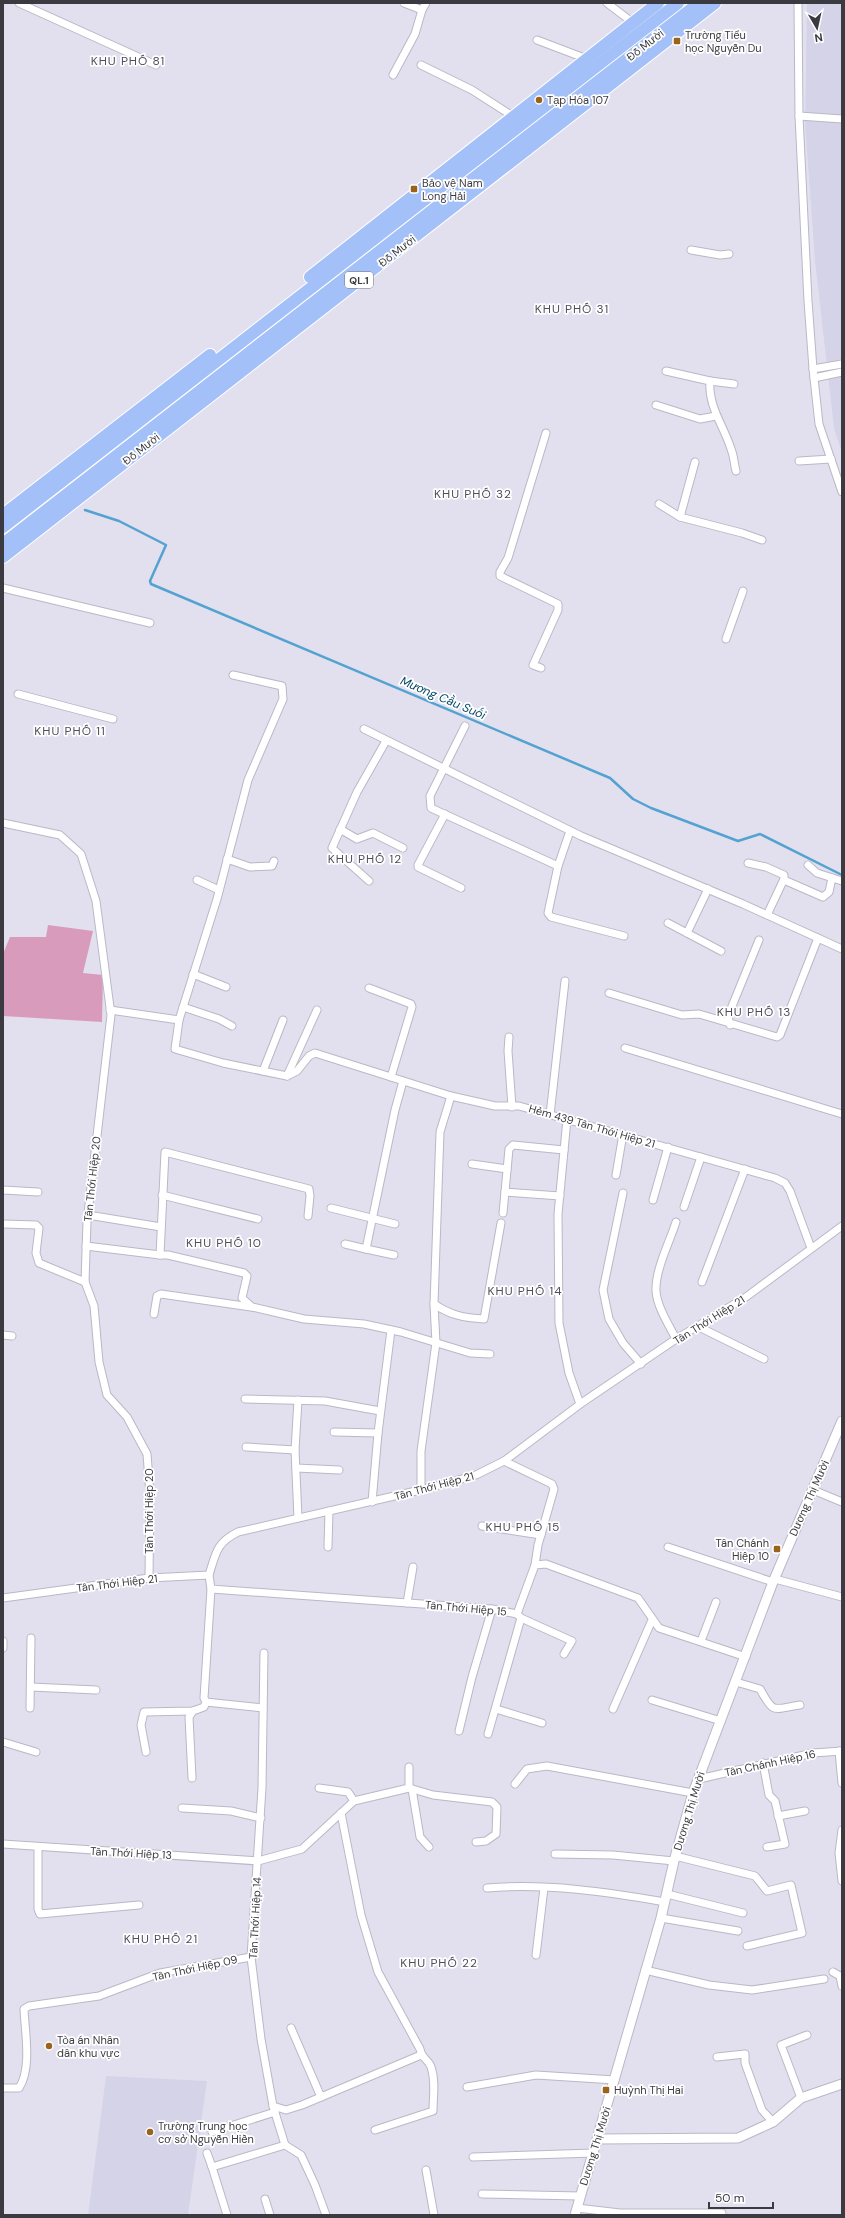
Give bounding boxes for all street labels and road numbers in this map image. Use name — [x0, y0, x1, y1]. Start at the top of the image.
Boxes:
street label: Đỗ Mười — [623, 26, 667, 64]
street label: Đỗ Mười — [375, 232, 419, 270]
road number: QL.1 — [345, 272, 373, 288]
street label: Đỗ Mười — [119, 430, 163, 468]
street label: Hẻm 439 Tân Thới Hiệp 21 — [527, 1101, 657, 1151]
street label: Tân Thới Hiệp 20 — [81, 1136, 103, 1222]
street label: Tân Thới Hiệp 21 — [671, 1292, 747, 1348]
street label: Dương Thị Mười — [786, 1458, 832, 1538]
street label: Tân Thới Hiệp 20 — [142, 1468, 156, 1554]
street label: Tân Thới Hiệp 21 — [393, 1469, 475, 1503]
street label: Tân Thới Hiệp 21 — [76, 1571, 158, 1595]
street label: Tân Thới Hiệp 15 — [425, 1597, 508, 1619]
street label: Tân Chánh Hiệp 16 — [723, 1746, 817, 1779]
street label: Dương Thị Mười — [670, 1770, 708, 1852]
street label: Tân Thới Hiệp 13 — [90, 1844, 172, 1862]
street label: Tân Thới Hiệp 14 — [246, 1876, 264, 1959]
street label: Tân Thới Hiệp 09 — [151, 1952, 239, 1984]
street label: Dương Thị Mười — [576, 2105, 614, 2187]

